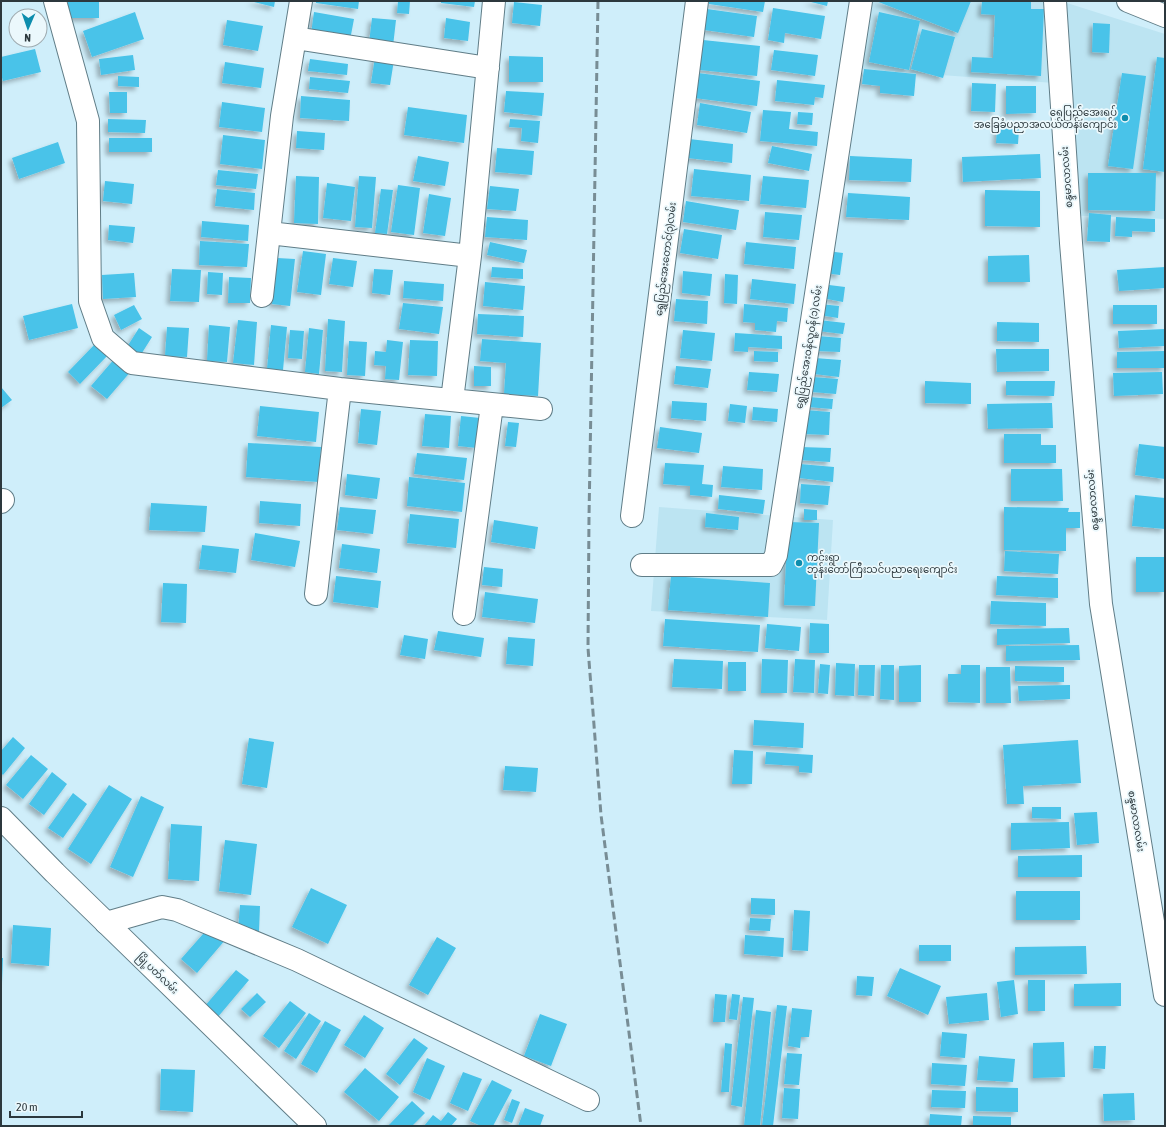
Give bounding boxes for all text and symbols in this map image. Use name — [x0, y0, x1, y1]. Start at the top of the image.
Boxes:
north arrow — [8, 8, 48, 48]
text: N — [24, 32, 31, 44]
place label: ရွှေပြည်အေးရပ် အခြေခံပညာအလယ်တန်းကျောင်း — [974, 105, 1117, 133]
marker: ရွှေပြည်အေးရပ် အခြေခံပညာအလယ်တန်းကျောင်း — [1120, 113, 1130, 123]
street label: စန္ဒမာလာလမ်း — [1057, 146, 1077, 208]
street label: ရွှေပြည်အေးတောင်(၃)လမ်း — [651, 201, 681, 317]
street label: ရွှေပြည်အေးဝန်လူ့ဝန် (၁) လမ်း — [791, 284, 827, 410]
street label: စန္ဒမာလာလမ်း — [1082, 468, 1104, 531]
place label: ကင်းရွာ ဘုန်းတော်ကြီးသင်ပညာရေးကျောင်း — [807, 550, 958, 578]
marker: ကင်းရွာ ဘုန်းတော်ကြီးသင်ပညာရေးကျောင်း — [794, 558, 804, 568]
street label: စန္ဒမာလာလမ်း — [1123, 789, 1149, 853]
street label: မြို့ပတ်လမ်း — [133, 949, 182, 998]
scale bar — [10, 1093, 82, 1119]
text: 20 m — [16, 1100, 38, 1114]

